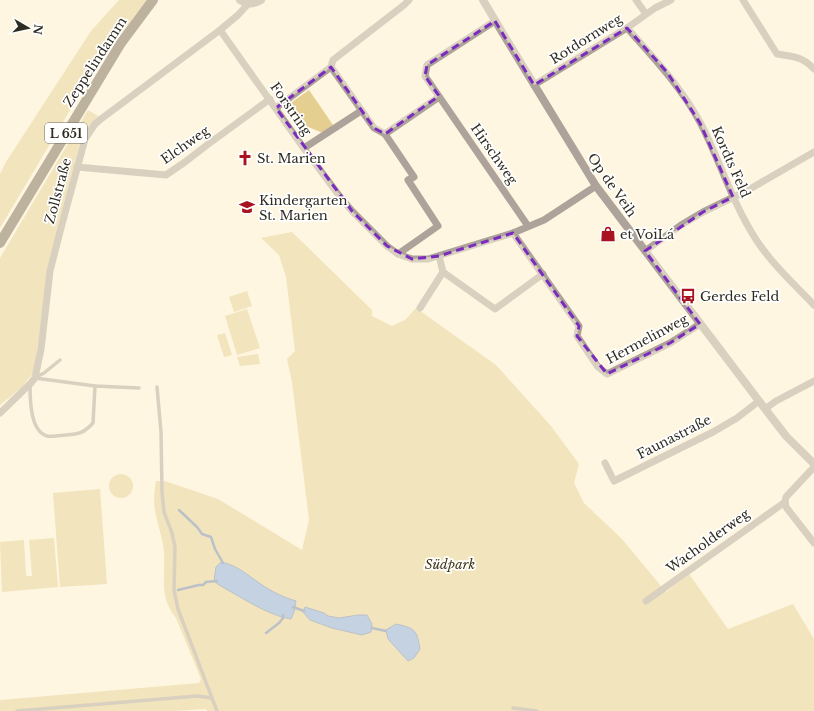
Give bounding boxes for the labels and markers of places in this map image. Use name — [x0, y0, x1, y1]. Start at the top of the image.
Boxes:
church icon: St. Marien — [236, 149, 254, 167]
place label: St. Marien — [257, 150, 326, 167]
place label: Kindergarten St. Marien — [259, 192, 347, 224]
school or university icon: Kindergarten St. Marien — [238, 198, 256, 216]
shop icon: et VoiLá — [599, 225, 617, 243]
place label: et VoiLá — [620, 226, 675, 243]
bus stop icon: Gerdes Feld — [679, 287, 697, 305]
place label: Gerdes Feld — [700, 288, 780, 305]

